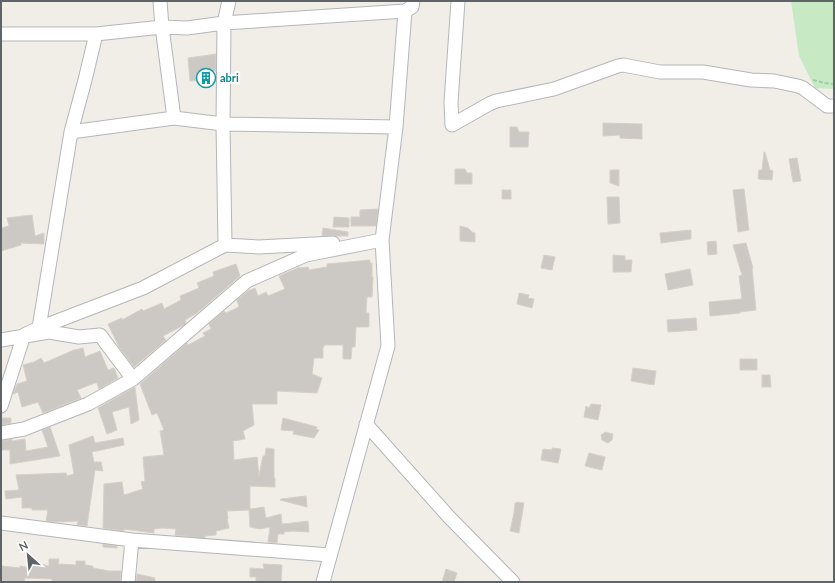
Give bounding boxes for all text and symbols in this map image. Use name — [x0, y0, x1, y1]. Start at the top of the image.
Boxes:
building icon: abri — [195, 67, 217, 89]
place label: abri — [220, 71, 239, 84]
north arrow — [8, 535, 48, 575]
text: N — [17, 538, 30, 553]

